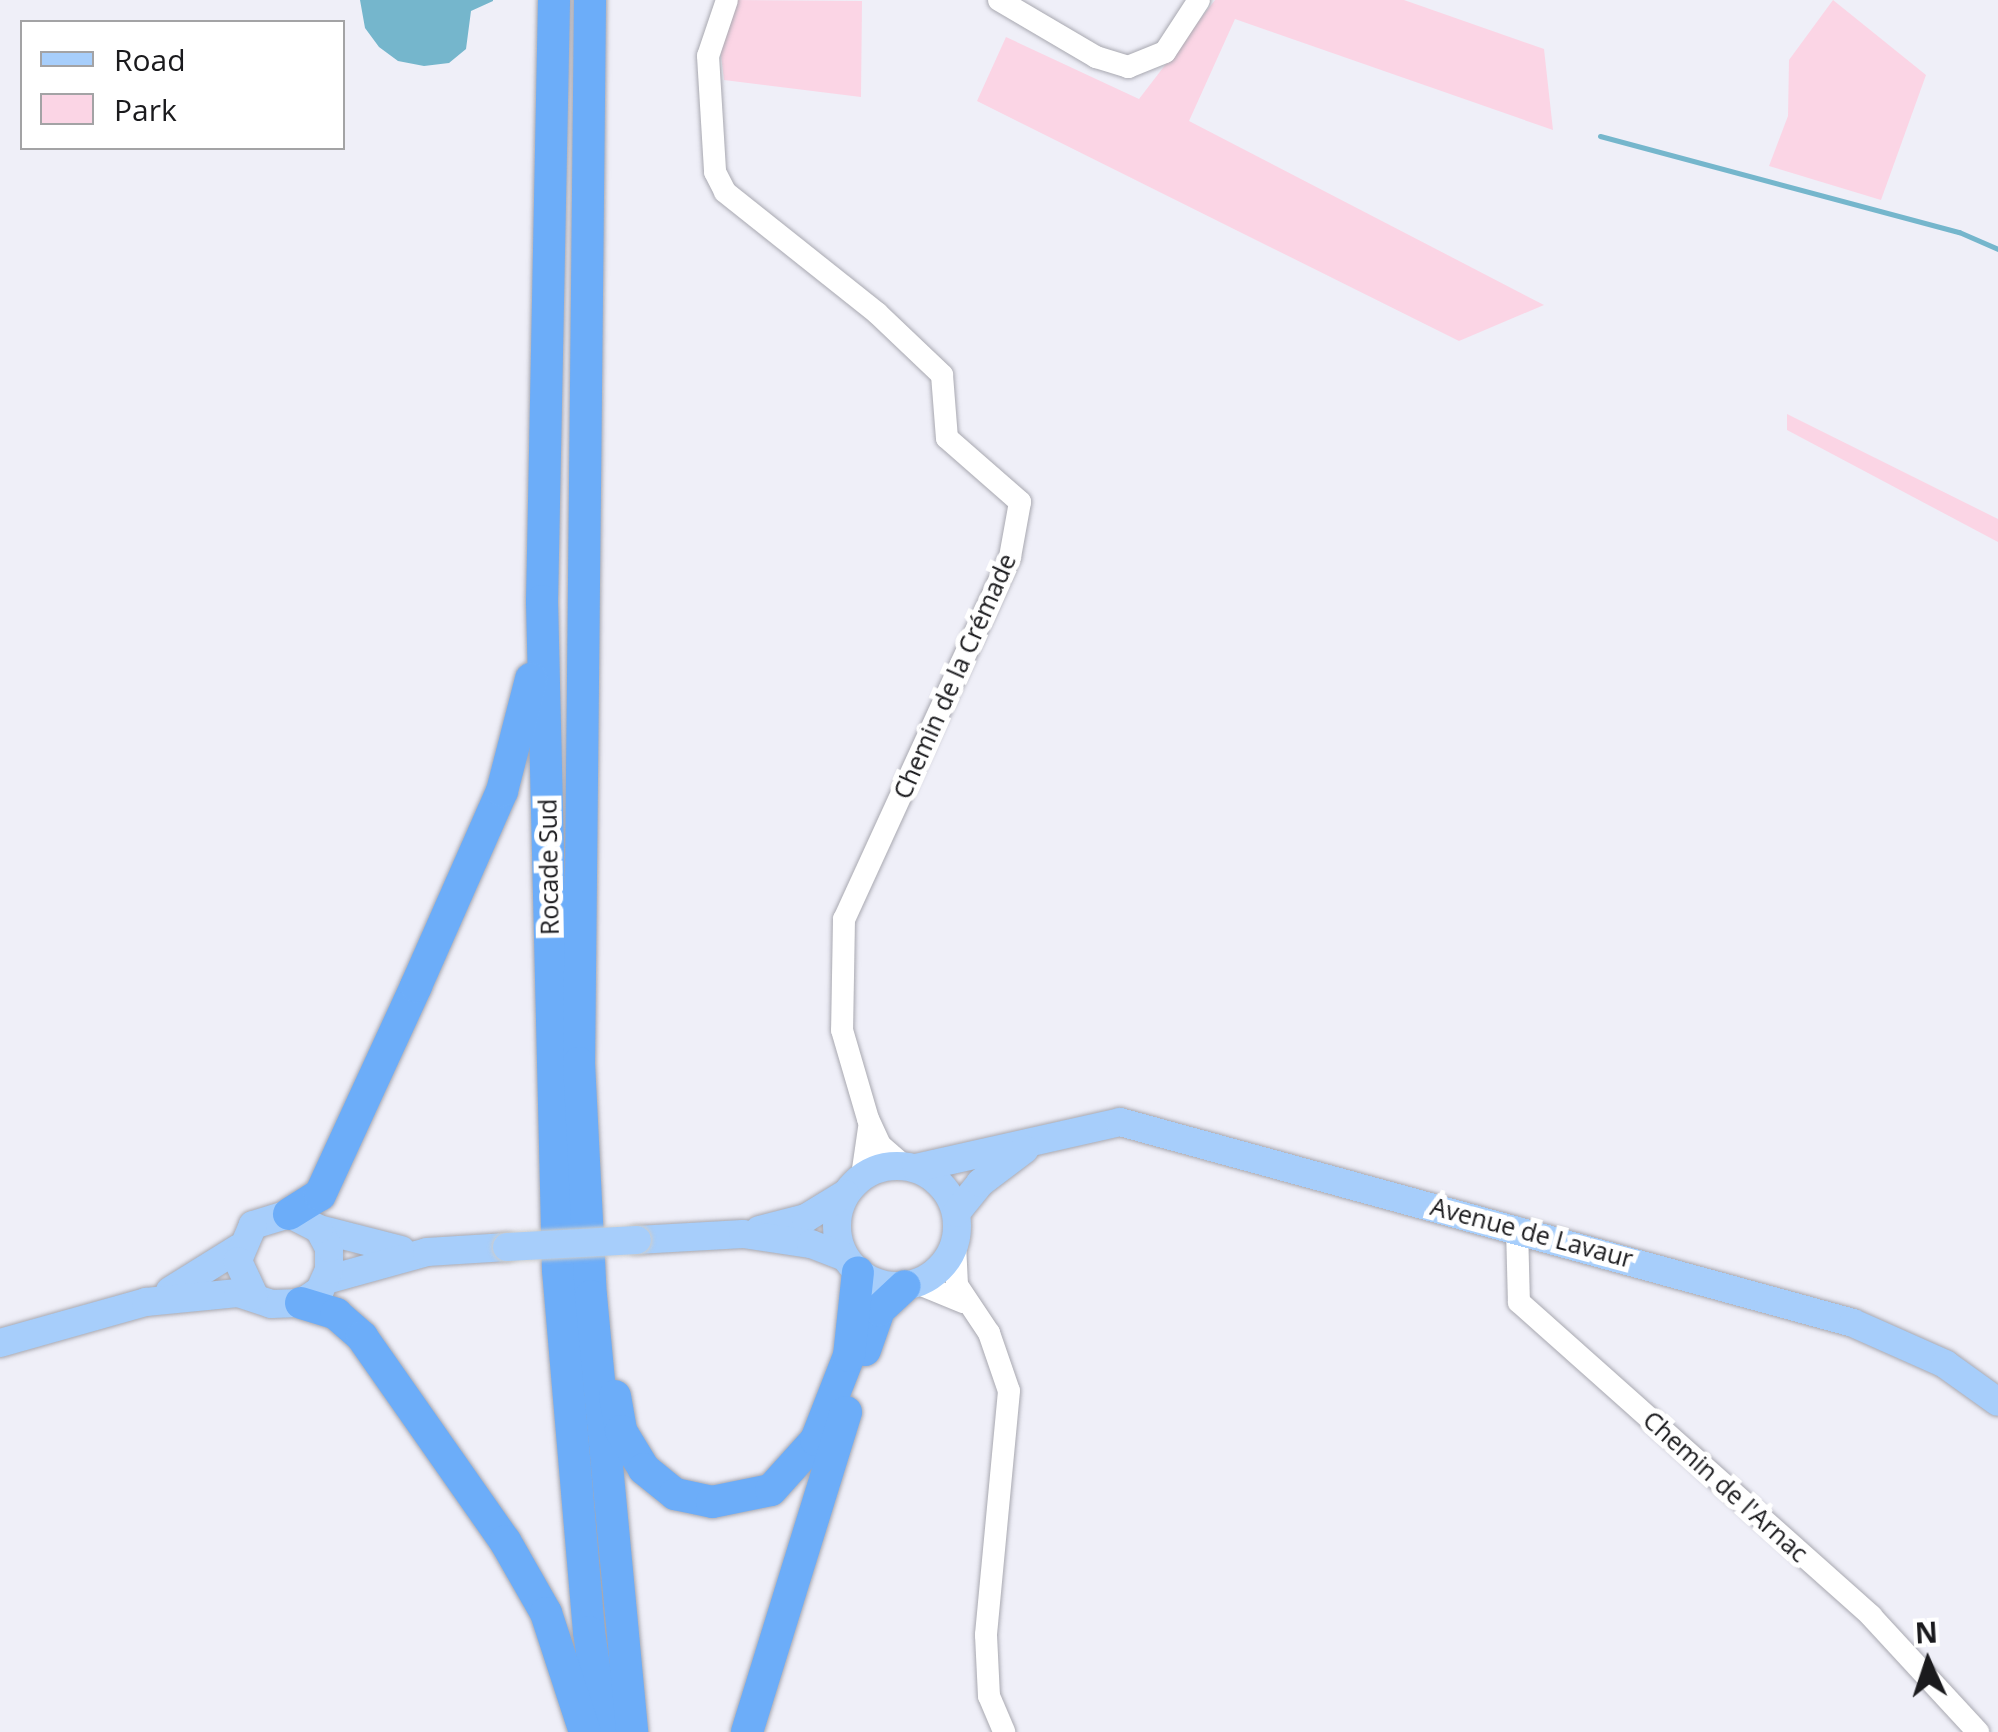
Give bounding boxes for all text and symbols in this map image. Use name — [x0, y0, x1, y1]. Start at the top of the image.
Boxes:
legend — [20, 20, 345, 150]
text: Road — [114, 39, 186, 80]
text: Park — [114, 89, 177, 130]
street label: Chemin de la Crémade — [886, 549, 1022, 803]
street label: Rocade Sud — [532, 798, 564, 936]
street label: Avenue de Lavaur — [1428, 1191, 1636, 1273]
street label: Chemin de l'Arnac — [1637, 1404, 1815, 1568]
north arrow — [1878, 1612, 1978, 1712]
text: N — [1914, 1612, 1939, 1652]

